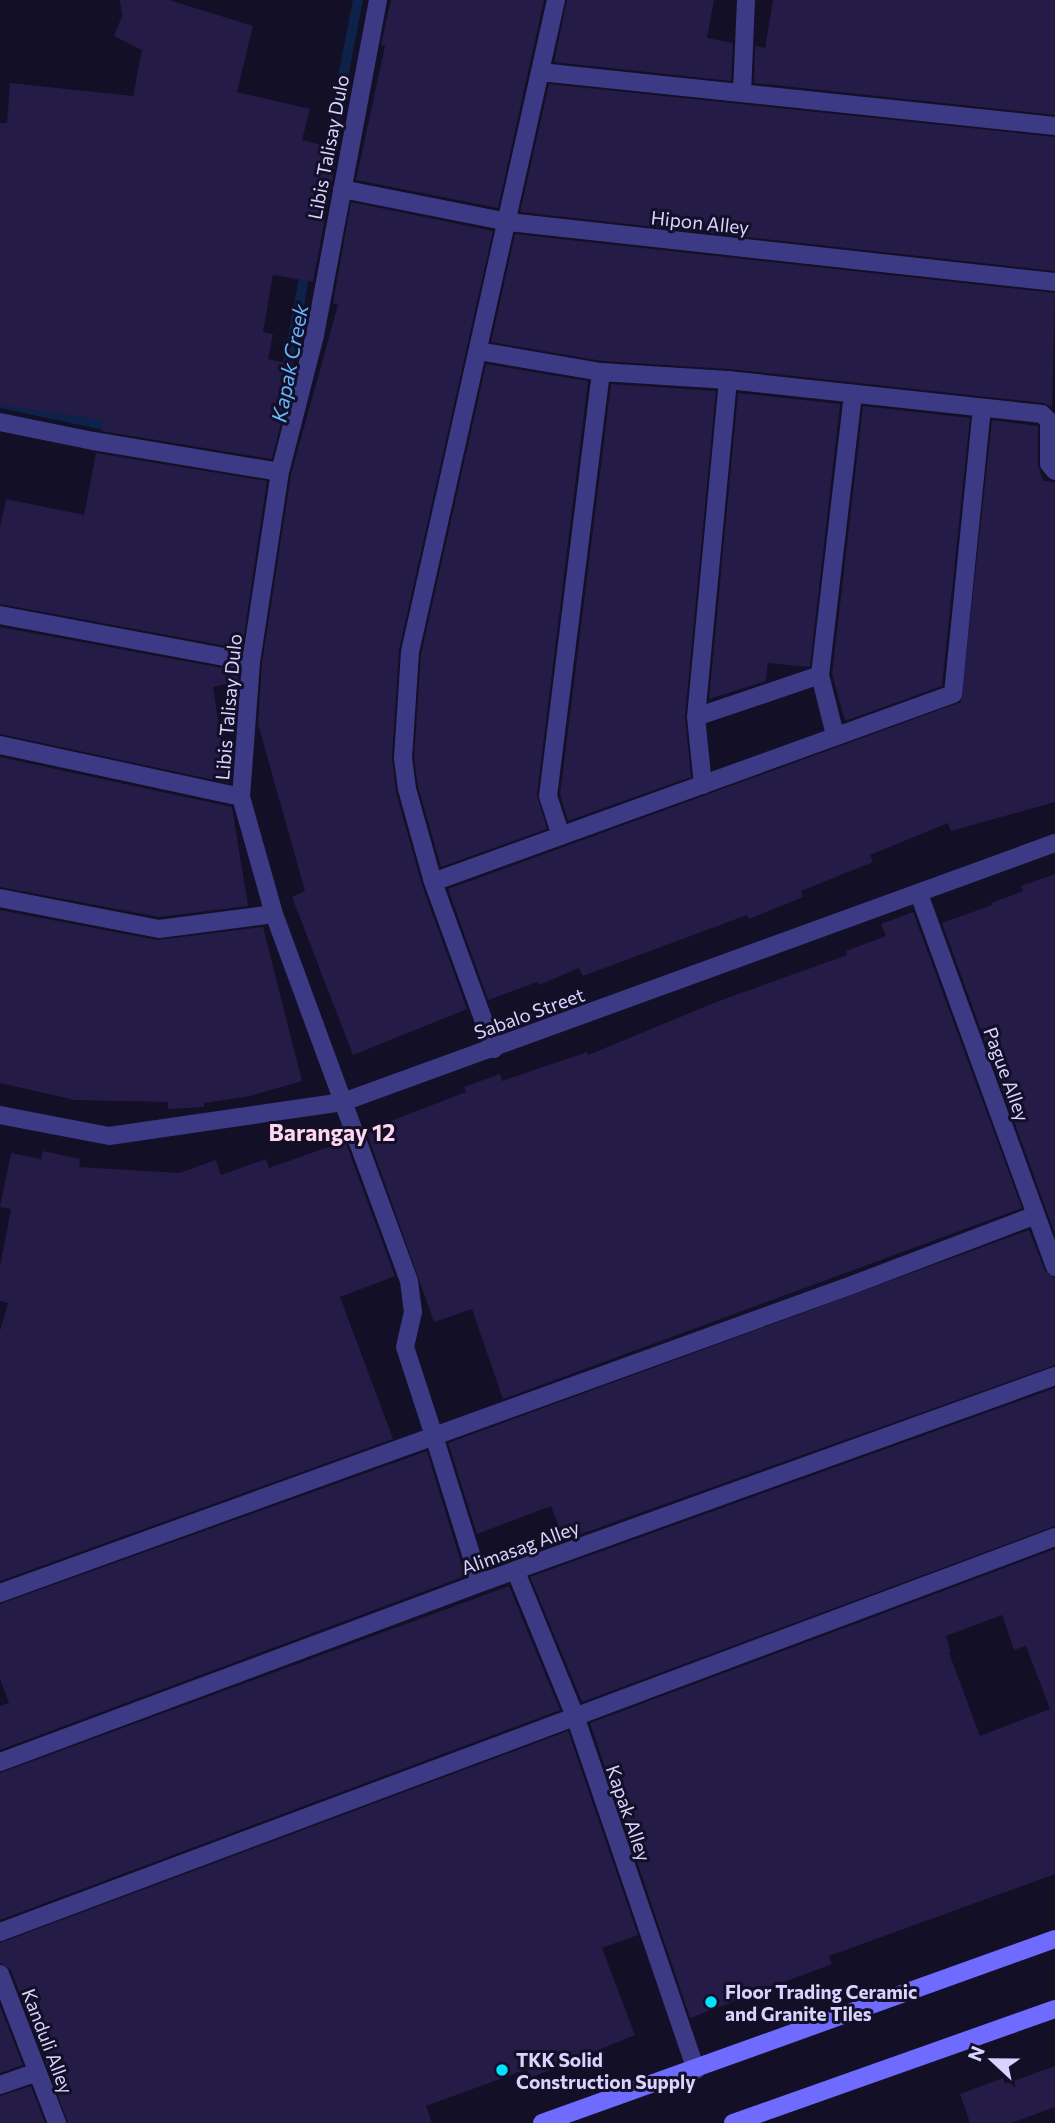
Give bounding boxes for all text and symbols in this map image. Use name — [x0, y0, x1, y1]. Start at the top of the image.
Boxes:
street label: Libis Talisay Dulo — [303, 73, 353, 221]
street label: Hipon Alley — [650, 205, 750, 239]
water label: Kapak Creek — [265, 301, 313, 424]
street label: Libis Talisay Dulo — [210, 633, 246, 781]
street label: Sabalo Street — [471, 982, 588, 1044]
street label: Pague Alley — [979, 1024, 1035, 1125]
district label: Barangay 12 — [269, 1118, 395, 1146]
street label: Alimasag Alley — [458, 1515, 582, 1579]
street label: Kapak Alley — [602, 1762, 656, 1864]
place label: Floor Trading Ceramic and Granite Tiles — [725, 1980, 917, 2025]
street label: Kanduli Alley — [17, 1985, 79, 2097]
marker: Floor Trading Ceramic and Granite Tiles — [703, 1994, 719, 2010]
north arrow — [957, 2025, 1027, 2095]
text: N — [962, 2043, 989, 2064]
place label: TKK Solid Construction Supply — [516, 2048, 696, 2093]
marker: TKK Solid Construction Supply — [494, 2062, 510, 2078]

